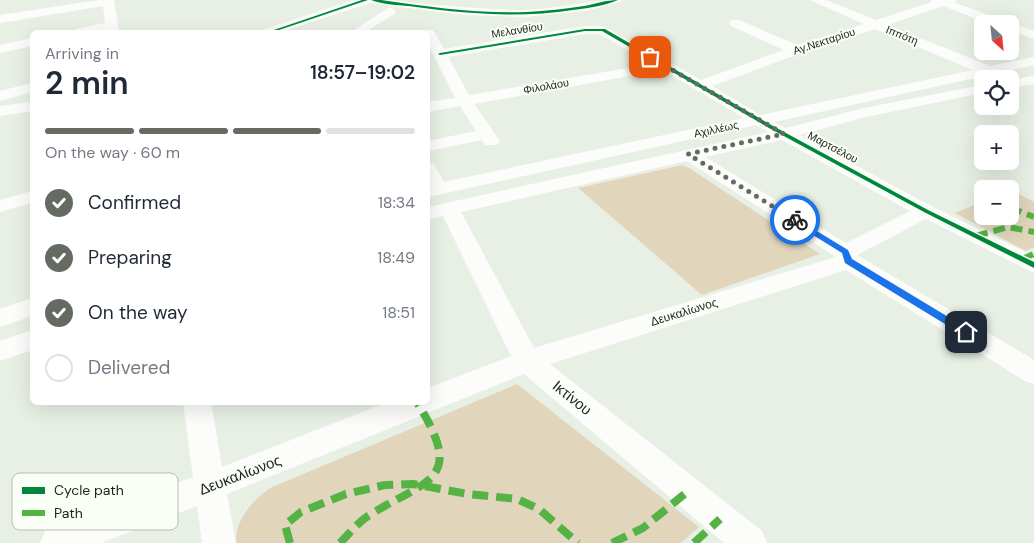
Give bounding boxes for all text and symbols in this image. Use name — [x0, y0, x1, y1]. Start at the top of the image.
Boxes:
north arrow — [974, 15, 1019, 60]
map controls — [974, 15, 1019, 225]
street label: Μελανθίου — [490, 19, 544, 41]
street label: Ιππότη — [884, 22, 920, 48]
street label: Αγ.Νεκταρίου — [791, 24, 857, 58]
pin — [629, 36, 671, 78]
text: Arriving in — [45, 43, 119, 64]
icon: bag — [636, 43, 664, 71]
text: 18:57–19:02 — [310, 60, 415, 85]
text: 2 min — [45, 62, 129, 104]
button: locate — [974, 70, 1019, 115]
street label: Φιλολάου — [522, 75, 570, 97]
street label: Αχιλλέως — [692, 117, 740, 141]
button: + — [974, 125, 1019, 170]
street label: Μαρτσέλου — [805, 128, 861, 166]
text: On the way · 60 m — [45, 142, 180, 163]
button: − — [974, 180, 1019, 225]
icon: check — [45, 189, 73, 217]
text: Confirmed — [88, 190, 181, 215]
text: 18:34 — [378, 192, 415, 213]
courier — [770, 195, 820, 245]
icon: bike — [781, 206, 809, 234]
icon: check — [45, 244, 73, 272]
text: Preparing — [88, 245, 172, 270]
text: 18:49 — [377, 247, 415, 268]
street label: Δευκαλίωνος — [649, 294, 720, 330]
icon: check — [45, 299, 73, 327]
text: On the way — [88, 300, 188, 325]
text: 18:51 — [382, 302, 415, 323]
pin — [945, 311, 987, 353]
icon: home — [952, 318, 980, 346]
text: Delivered — [88, 355, 170, 380]
street label: Ικτίνου — [548, 376, 596, 420]
street label: Δευκαλίωνος — [196, 450, 284, 500]
legend — [12, 473, 178, 530]
text: Cycle path — [54, 481, 124, 499]
text: Path — [54, 504, 83, 522]

